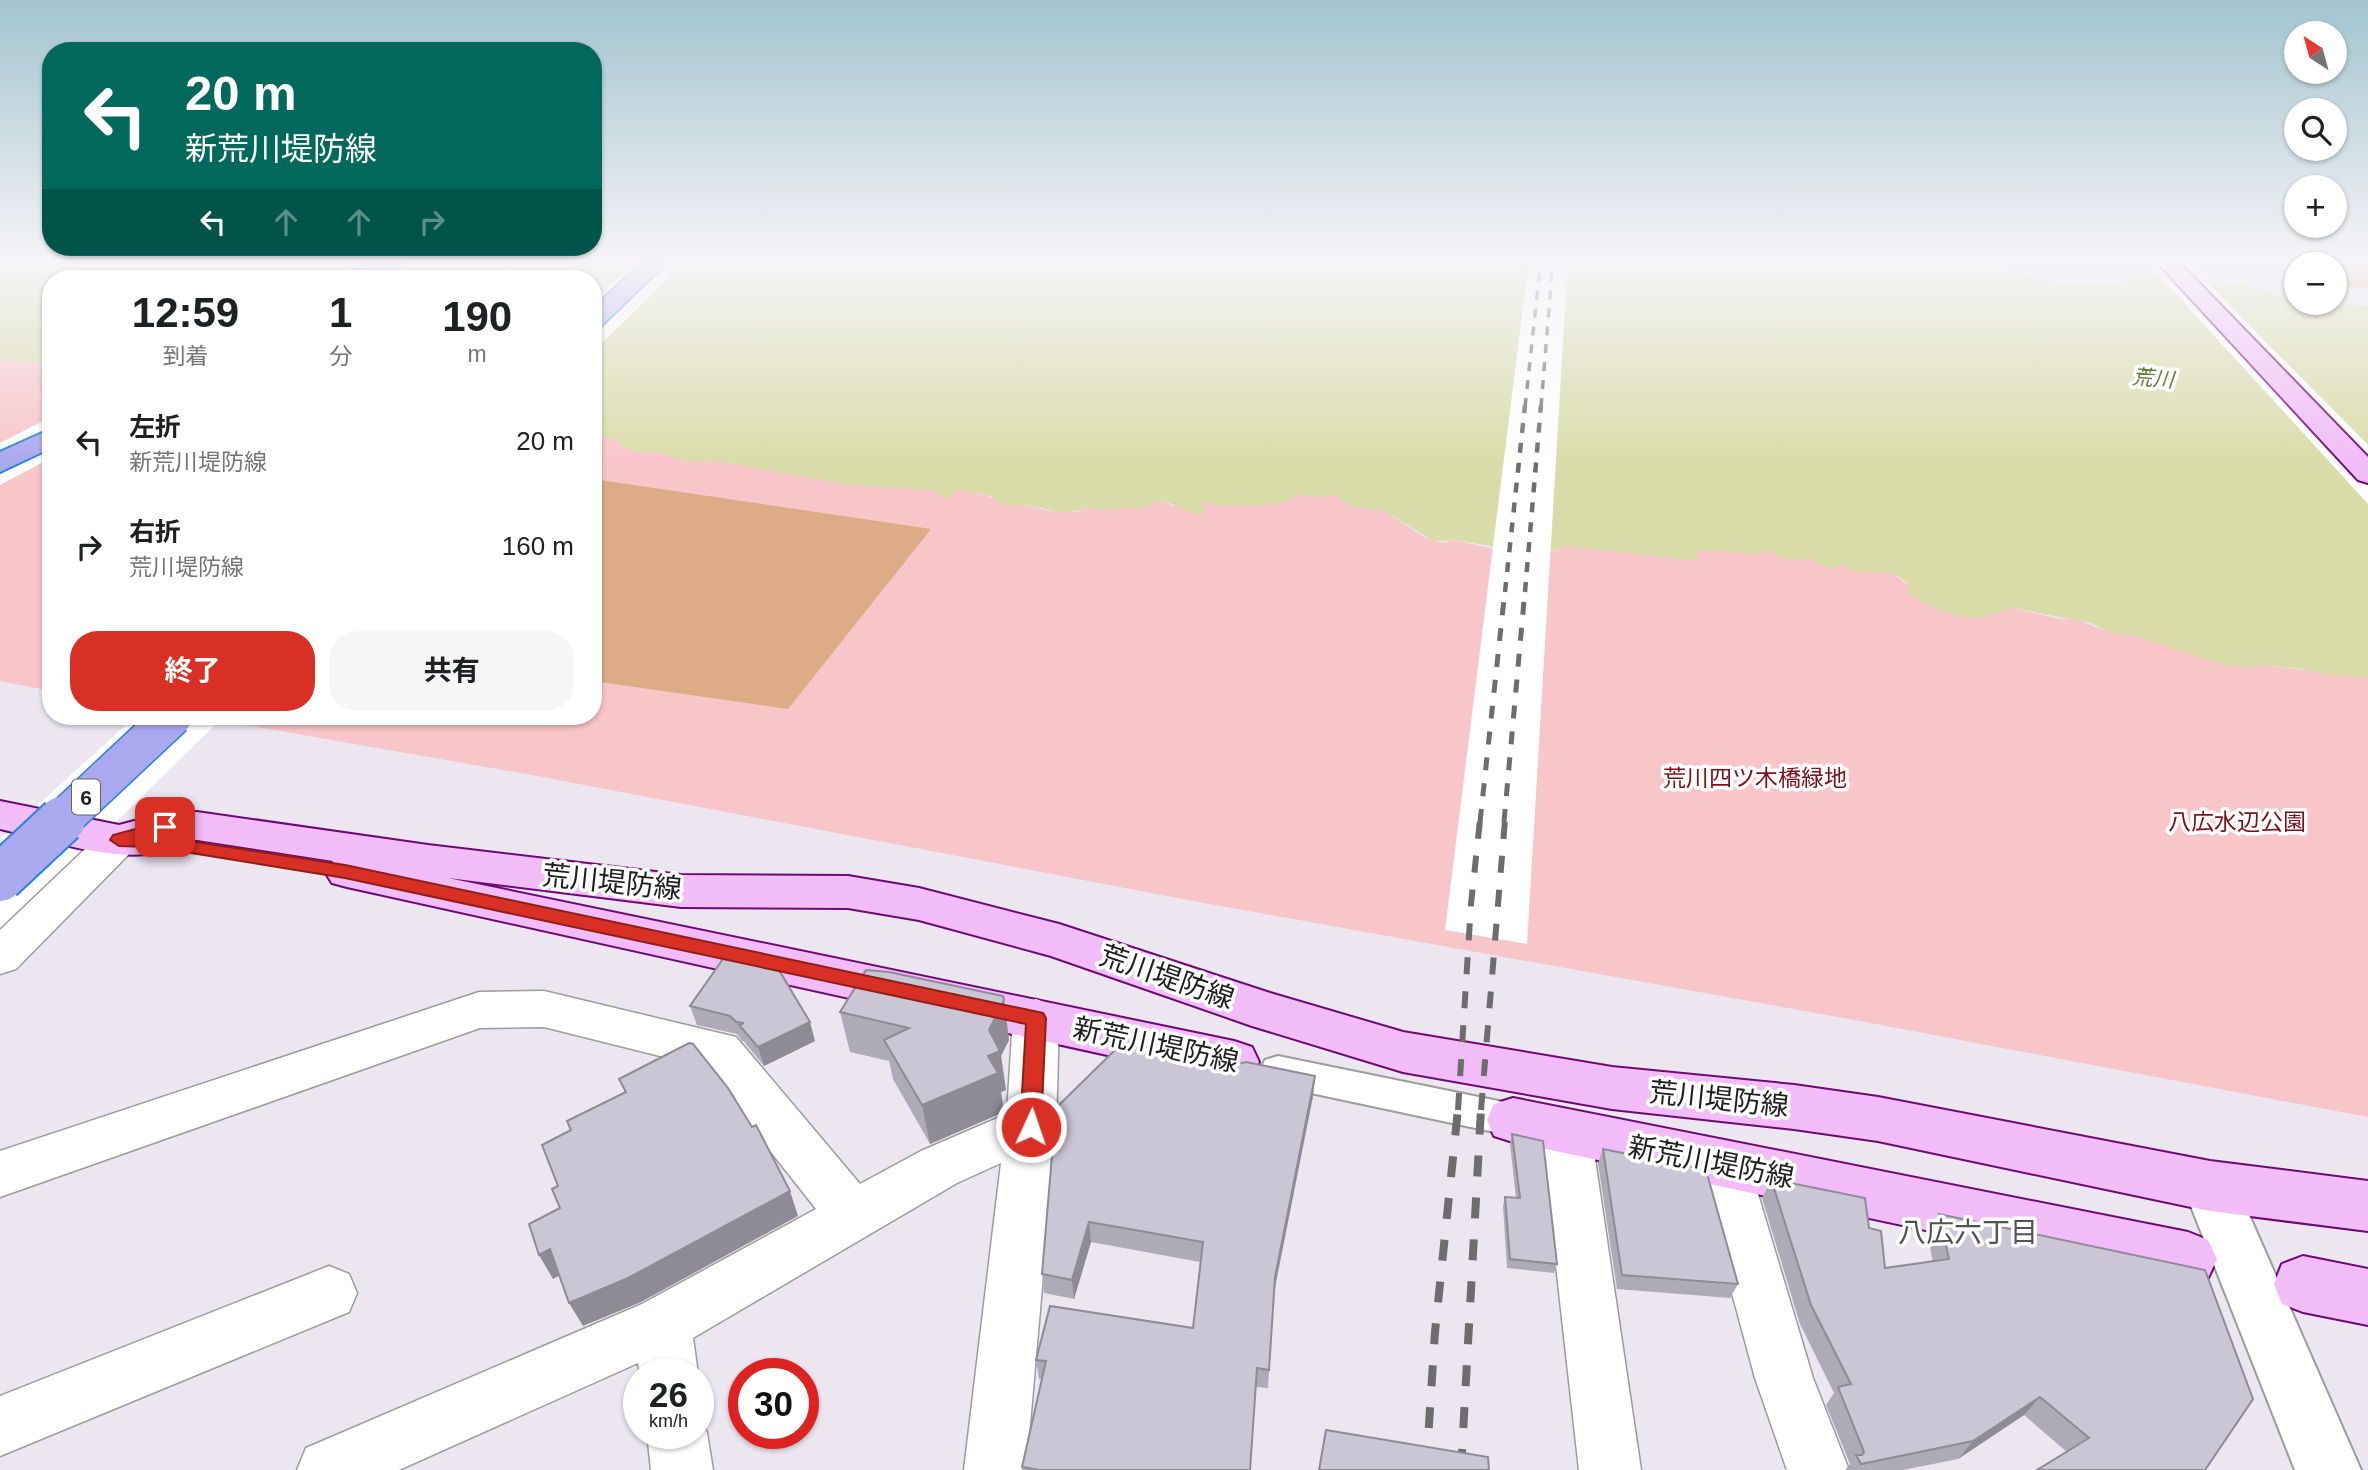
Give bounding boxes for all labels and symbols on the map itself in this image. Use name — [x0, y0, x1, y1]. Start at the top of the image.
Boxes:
north arrow — [2284, 21, 2347, 84]
water label: 荒川 — [2131, 365, 2177, 391]
park label: 荒川四ツ木橋緑地 — [1663, 765, 1847, 791]
road number: 6 — [72, 780, 100, 814]
pin — [135, 797, 195, 857]
park label: 八広水辺公園 — [2168, 809, 2306, 835]
street label: 荒川堤防線 — [541, 859, 683, 905]
street label: 荒川堤防線 — [1096, 940, 1238, 1014]
street label: 新荒川堤防線 — [1071, 1012, 1241, 1078]
street label: 荒川堤防線 — [1648, 1076, 1790, 1122]
position arrow — [994, 1090, 1068, 1164]
street label: 新荒川堤防線 — [1626, 1131, 1796, 1193]
district label: 八広六丁目 — [1898, 1217, 2038, 1248]
speed limit sign: 30 — [728, 1358, 819, 1449]

